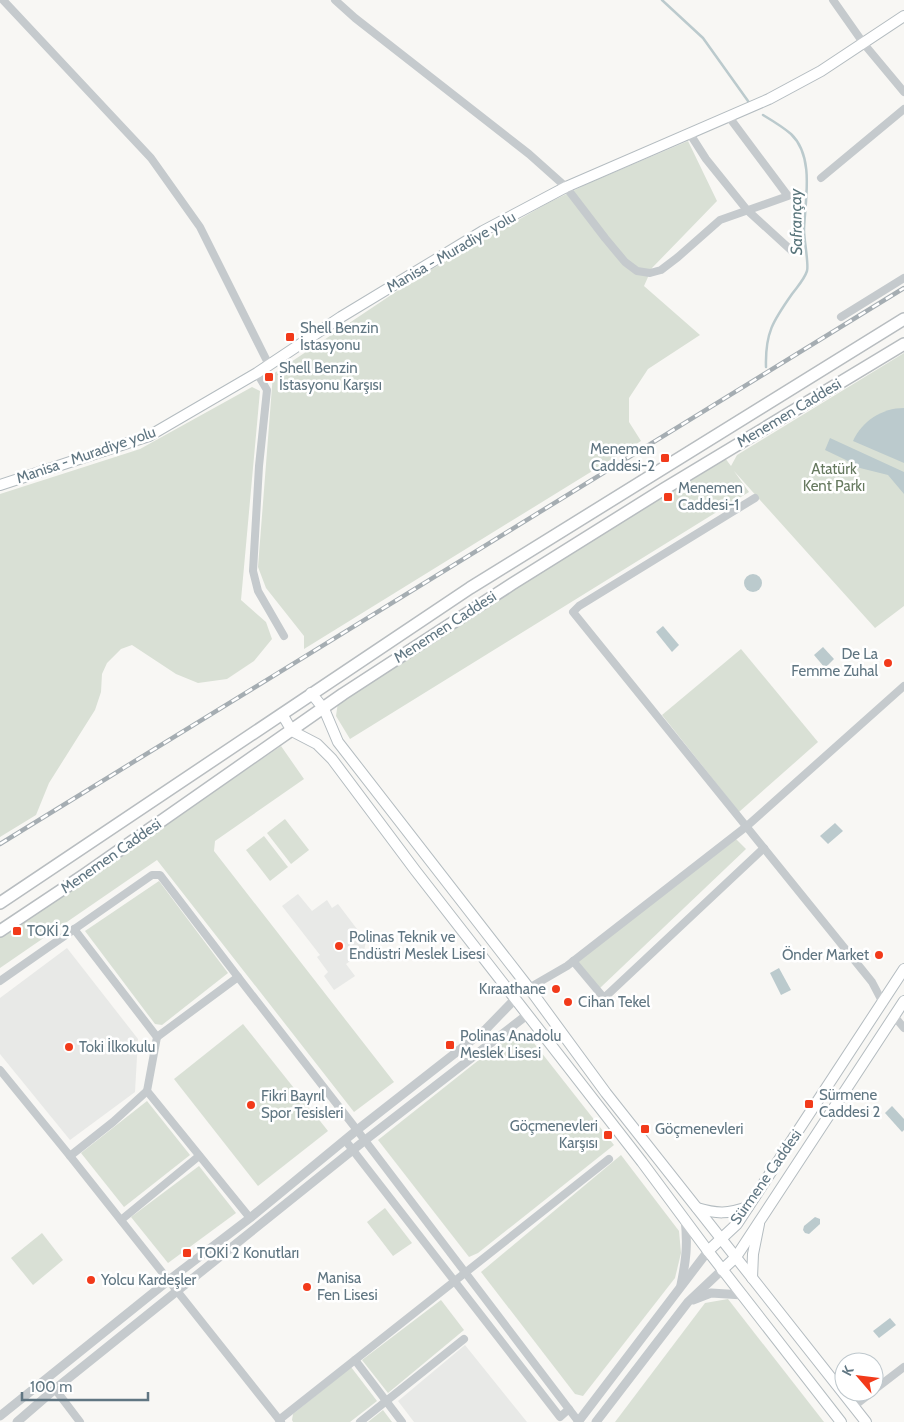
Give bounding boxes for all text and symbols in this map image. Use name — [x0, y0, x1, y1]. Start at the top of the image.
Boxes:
water label: Safrançay — [786, 188, 806, 255]
street label: Manisa - Muradiye yolu — [383, 208, 519, 296]
place label: Shell Benzin İstasyonu — [300, 319, 379, 354]
marker: Shell Benzin İstasyonu — [284, 331, 296, 343]
place label: Shell Benzin İstasyonu Karşısı — [279, 359, 382, 394]
marker: Shell Benzin İstasyonu Karşısı — [263, 371, 275, 383]
street label: Menemen Caddesi — [734, 375, 844, 451]
street label: Manisa - Muradiye yolu — [14, 423, 158, 487]
place label: Menemen Caddesi-2 — [590, 440, 655, 475]
marker: Menemen Caddesi-2 — [659, 452, 671, 464]
park label: Atatürk Kent Parkı — [803, 460, 865, 495]
place label: Menemen Caddesi-1 — [678, 479, 743, 514]
marker: Menemen Caddesi-1 — [662, 491, 674, 503]
street label: Menemen Caddesi — [390, 587, 500, 667]
place label: De La Femme Zuhal — [791, 645, 879, 680]
marker: De La Femme Zuhal — [882, 657, 894, 669]
street label: Menemen Caddesi — [57, 815, 165, 897]
place label: TOKİ 2 — [27, 921, 70, 940]
marker: TOKİ 2 — [11, 925, 23, 937]
place label: Polinas Teknik ve Endüstri Meslek Lisesi — [349, 928, 485, 963]
marker: Polinas Teknik ve Endüstri Meslek Lisesi — [333, 940, 345, 952]
place label: Önder Market — [782, 946, 869, 964]
marker: Önder Market — [873, 949, 885, 961]
place label: Kıraathane — [479, 980, 546, 998]
marker: Kıraathane — [550, 983, 562, 995]
place label: Cihan Tekel — [578, 993, 651, 1011]
marker: Cihan Tekel — [562, 996, 574, 1008]
place label: Polinas Anadolu Meslek Lisesi — [460, 1027, 561, 1062]
place label: Toki İlkokulu — [79, 1037, 155, 1056]
marker: Polinas Anadolu Meslek Lisesi — [444, 1039, 456, 1051]
marker: Toki İlkokulu — [63, 1041, 75, 1053]
place label: Sürmene Caddesi 2 — [819, 1086, 881, 1121]
place label: Fikri Bayrıl Spor Tesisleri — [261, 1087, 344, 1122]
marker: Sürmene Caddesi 2 — [803, 1098, 815, 1110]
marker: Fikri Bayrıl Spor Tesisleri — [245, 1099, 257, 1111]
place label: Göçmenevleri Karşısı — [510, 1117, 598, 1152]
place label: Göçmenevleri — [655, 1120, 743, 1138]
marker: Göçmenevleri — [639, 1123, 651, 1135]
street label: Sürmene Caddesi — [727, 1126, 805, 1228]
marker: Göçmenevleri Karşısı — [602, 1129, 614, 1141]
place label: TOKİ 2 Konutları — [197, 1243, 299, 1262]
marker: TOKİ 2 Konutları — [181, 1247, 193, 1259]
place label: Manisa Fen Lisesi — [317, 1269, 378, 1304]
place label: Yolcu Kardeşler — [100, 1271, 197, 1289]
marker: Yolcu Kardeşler — [85, 1274, 97, 1286]
marker: Manisa Fen Lisesi — [301, 1281, 313, 1293]
north arrow — [834, 1352, 884, 1402]
text: K — [838, 1363, 858, 1379]
scale bar — [22, 1370, 149, 1402]
text: 100 m — [30, 1378, 72, 1396]

